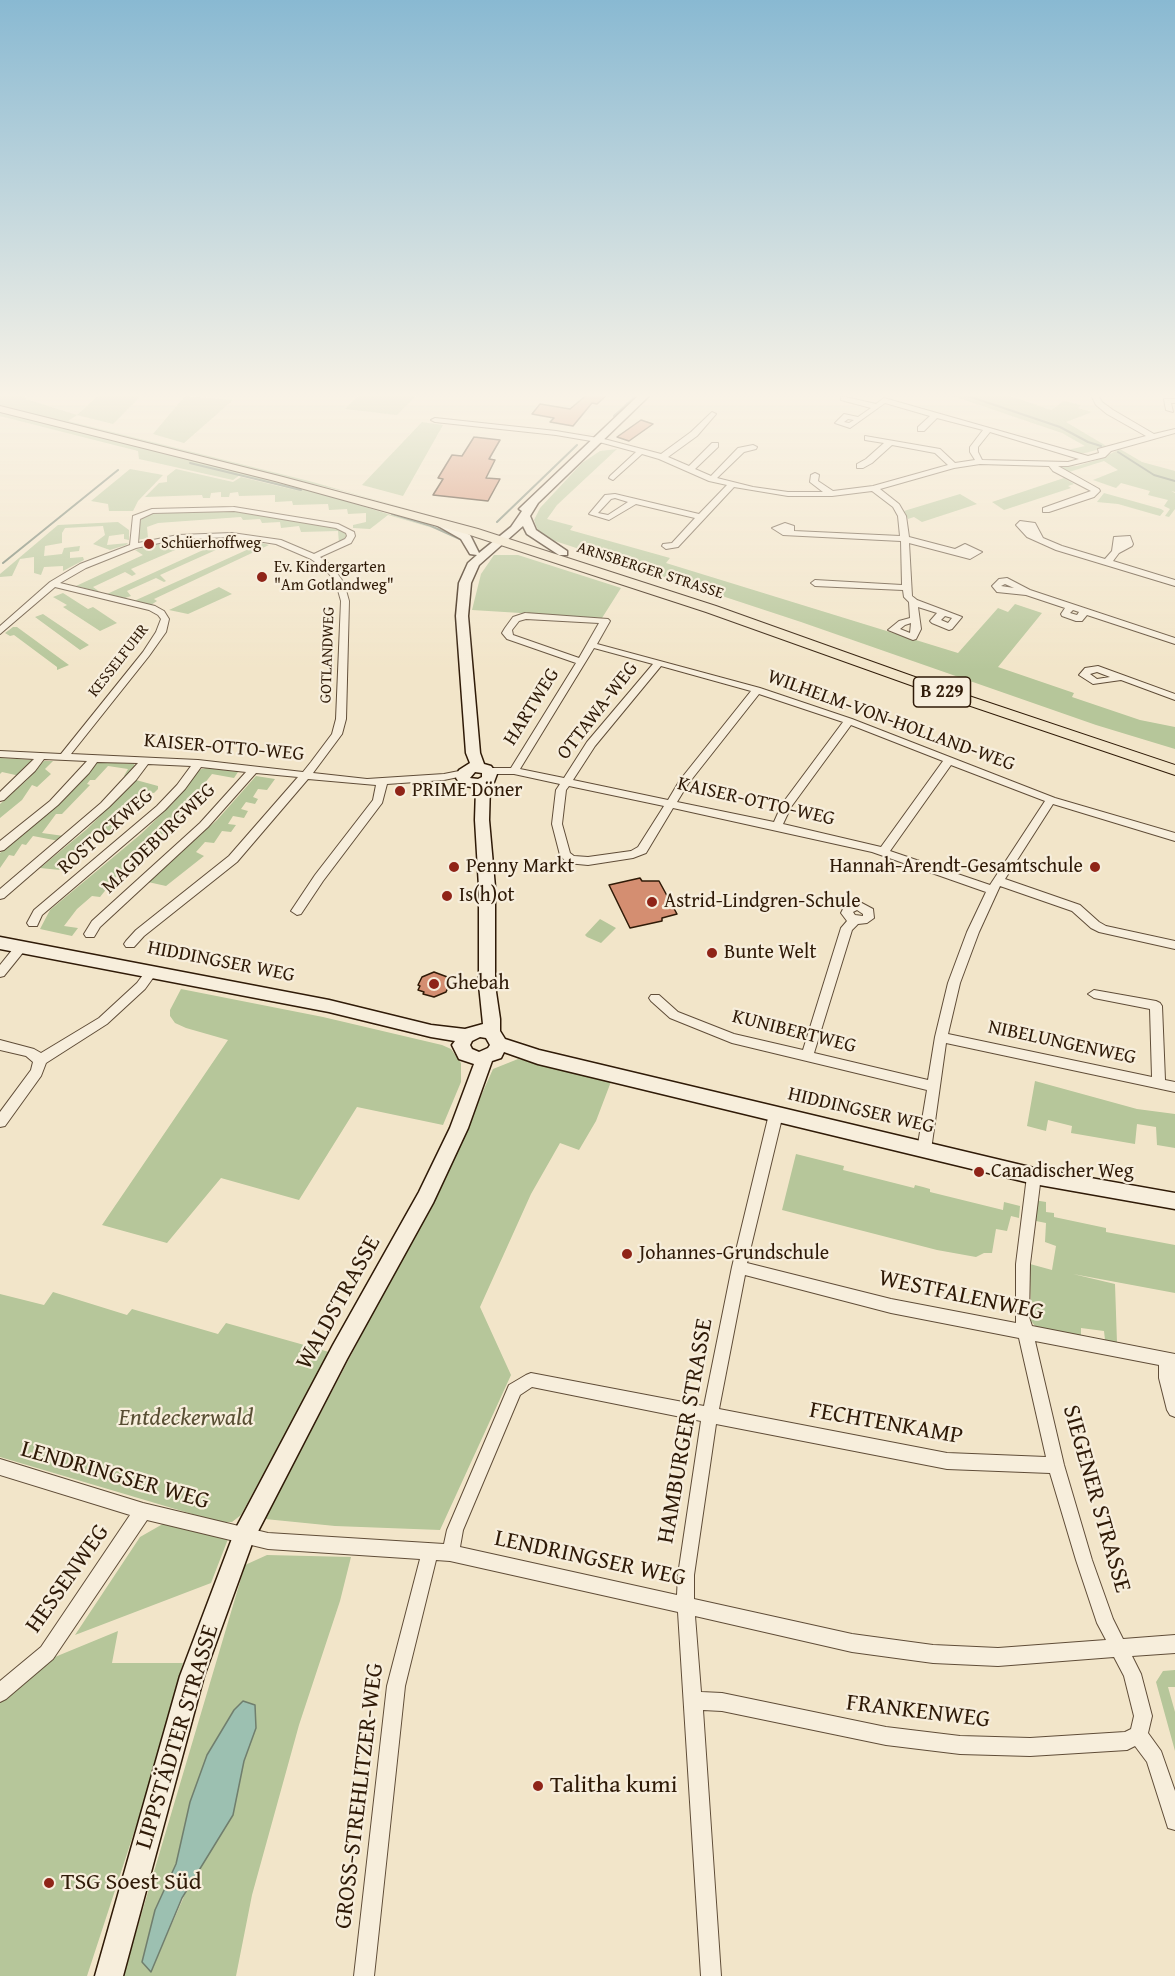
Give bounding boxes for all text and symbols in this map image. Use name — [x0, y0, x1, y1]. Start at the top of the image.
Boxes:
place label: Schüerhoffweg — [161, 534, 261, 554]
marker: Schüerhoffweg — [142, 537, 156, 551]
street label: ARNSBERGER STRASSE — [574, 538, 726, 604]
place label: Ev. Kindergarten "Am Gotlandweg" — [274, 558, 394, 596]
marker: Ev. Kindergarten "Am Gotlandweg" — [255, 570, 269, 584]
street label: GOTLANDWEG — [317, 606, 339, 704]
street label: KESSELFUHR — [85, 621, 153, 701]
street label: OTTAWA-WEG — [552, 657, 644, 765]
street label: HARTWEG — [499, 664, 565, 750]
street label: WILHELM-VON-HOLLAND-WEG — [764, 665, 1018, 777]
road number: B 229 — [914, 677, 970, 707]
street label: KAISER-OTTO-WEG — [143, 729, 305, 767]
street label: KAISER-OTTO-WEG — [675, 772, 837, 832]
street label: MAGDEBURGWEG — [97, 779, 221, 899]
place label: PRIME Döner — [412, 779, 523, 803]
street label: ROSTOCKWEG — [53, 784, 159, 880]
marker: PRIME Döner — [393, 784, 407, 798]
place label: Penny Markt — [466, 855, 574, 879]
place label: Hannah-Arendt-Gesamtschule — [829, 855, 1083, 879]
marker: Penny Markt — [447, 860, 461, 874]
marker: Hannah-Arendt-Gesamtschule — [1088, 860, 1102, 874]
place label: Is(h)ot — [459, 884, 514, 908]
marker: Is(h)ot — [440, 889, 454, 903]
place label: Astrid-Lindgren-Schule — [664, 890, 861, 914]
marker: Astrid-Lindgren-Schule — [645, 895, 659, 909]
street label: HIDDINGSER WEG — [145, 936, 297, 988]
place label: Bunte Welt — [724, 941, 817, 965]
marker: Bunte Welt — [705, 946, 719, 960]
place label: Ghebah — [446, 972, 509, 996]
marker: Ghebah — [427, 977, 441, 991]
street label: KUNIBERTWEG — [730, 1005, 858, 1059]
street label: NIBELUNGENWEG — [986, 1016, 1138, 1070]
street label: HIDDINGSER WEG — [785, 1082, 937, 1140]
place label: Canadischer Weg — [991, 1160, 1134, 1184]
marker: Canadischer Weg — [972, 1165, 986, 1179]
street label: WALDSTRASSE — [290, 1231, 388, 1375]
place label: Johannes-Grundschule — [639, 1242, 829, 1266]
marker: Johannes-Grundschule — [620, 1247, 634, 1261]
street label: WESTFALENWEG — [876, 1264, 1046, 1328]
street label: HAMBURGER STRASSE — [652, 1316, 720, 1546]
street label: FECHTENKAMP — [807, 1396, 965, 1452]
street label: SIEGENER STRASSE — [1055, 1402, 1137, 1596]
park label: Entdeckerwald — [119, 1405, 253, 1433]
street label: LENDRINGSER WEG — [17, 1435, 213, 1517]
street label: HESSENWEG — [20, 1519, 116, 1639]
street label: LENDRINGSER WEG — [492, 1525, 688, 1593]
street label: LIPPSTÄDTER STRASSE — [130, 1621, 226, 1853]
street label: GROSS-STREHLITZER-WEG — [329, 1662, 391, 1930]
street label: FRANKENWEG — [845, 1689, 991, 1735]
place label: Talitha kumi — [550, 1772, 677, 1800]
marker: Talitha kumi — [531, 1779, 545, 1793]
place label: TSG Soest Süd — [61, 1869, 202, 1897]
marker: TSG Soest Süd — [42, 1876, 56, 1890]

